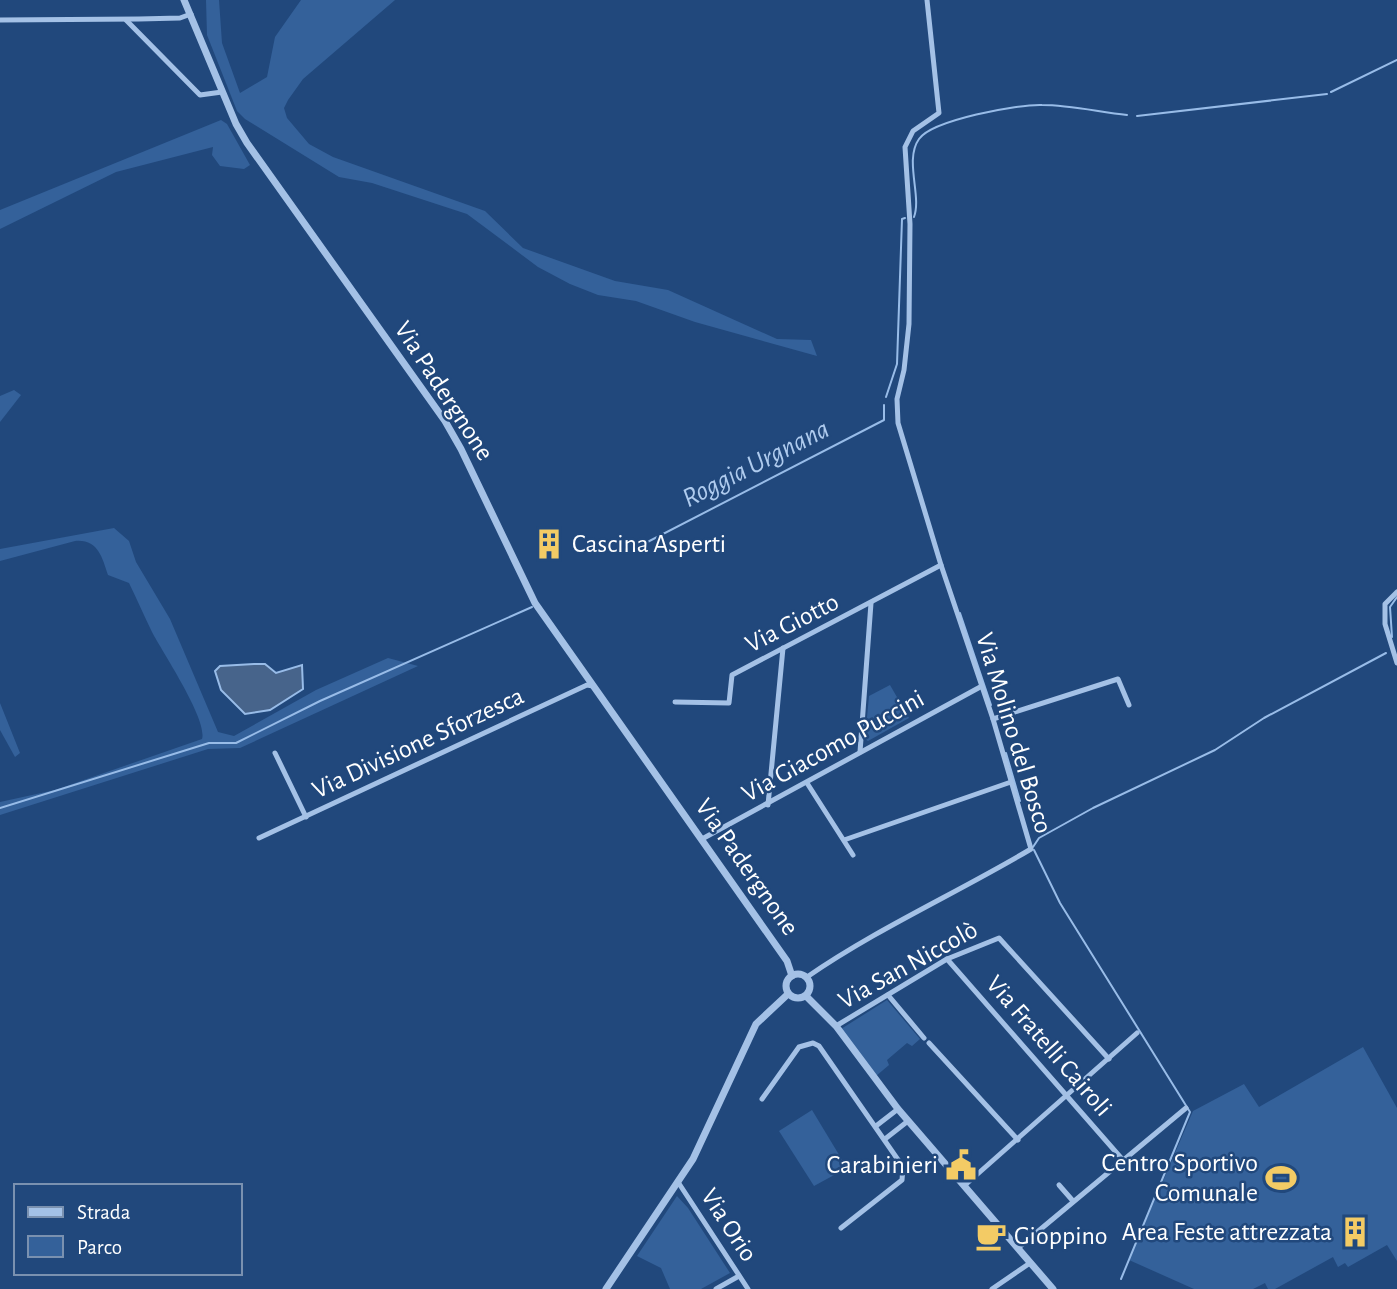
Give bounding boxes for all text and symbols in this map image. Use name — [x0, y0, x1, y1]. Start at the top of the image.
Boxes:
street label: Via Padergnone — [390, 317, 498, 465]
water label: Roggia Urgnana — [678, 415, 834, 513]
building icon: Cascina Asperti — [532, 527, 566, 561]
place label: Cascina Asperti — [572, 531, 726, 557]
street label: Via Giotto — [741, 589, 843, 657]
street label: Via Molino del Bosco — [971, 630, 1057, 836]
street label: Via Divisione Sforzesca — [308, 683, 528, 803]
street label: Via Giacomo Puccini — [738, 685, 928, 807]
street label: Via Padergnone — [690, 794, 804, 940]
street label: Via San Niccolò — [834, 916, 982, 1014]
street label: Via Fratelli Cairoli — [981, 971, 1117, 1121]
public building icon: Carabinieri — [944, 1148, 978, 1182]
place label: Centro Sportivo Comunale — [1102, 1150, 1258, 1206]
place label: Carabinieri — [827, 1152, 938, 1178]
sports icon: Centro Sportivo Comunale — [1264, 1161, 1298, 1195]
legend — [14, 1184, 242, 1275]
street label: Via Orio — [696, 1184, 762, 1266]
text: Strada — [77, 1202, 131, 1223]
building icon: Area Feste attrezzata — [1338, 1215, 1372, 1249]
cafe icon: Gioppino — [974, 1219, 1008, 1253]
place label: Area Feste attrezzata — [1122, 1219, 1332, 1245]
place label: Gioppino — [1014, 1223, 1108, 1249]
text: Parco — [77, 1237, 122, 1258]

